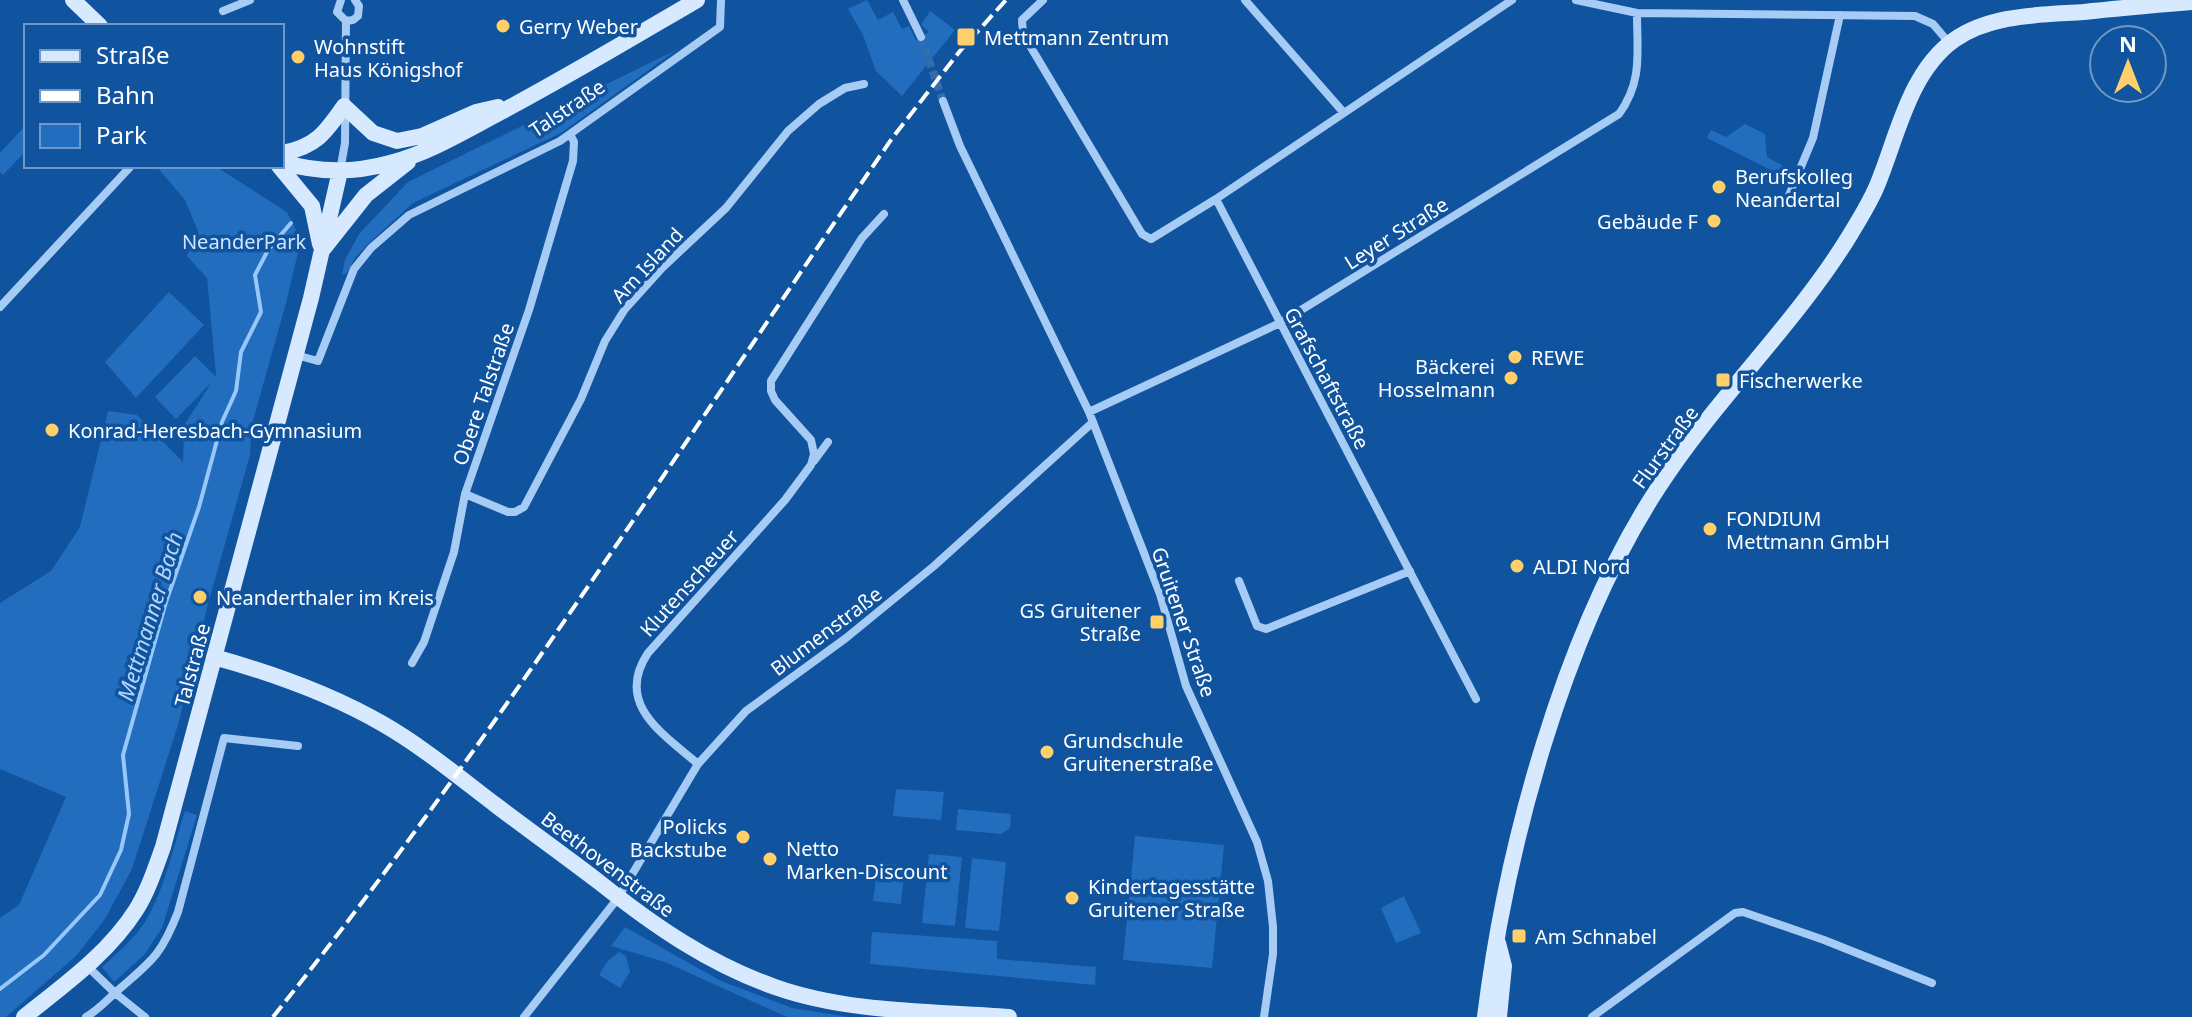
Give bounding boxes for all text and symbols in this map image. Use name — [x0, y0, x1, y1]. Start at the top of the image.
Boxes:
place label: Gerry Weber — [519, 13, 638, 40]
marker: Gerry Weber — [494, 17, 512, 35]
legend — [24, 24, 284, 168]
place label: Mettmann Zentrum — [984, 24, 1169, 51]
north arrow — [2088, 24, 2168, 104]
marker: Mettmann Zentrum — [955, 26, 977, 48]
text: N — [2119, 28, 2137, 58]
place label: Wohnstift Haus Königshof — [314, 33, 464, 83]
text: Straße — [96, 38, 169, 71]
marker: Wohnstift Haus Königshof — [289, 48, 307, 66]
street label: Talstraße — [524, 73, 610, 143]
text: Bahn — [96, 78, 155, 111]
text: Park — [96, 118, 147, 151]
place label: Berufskolleg Neandertal — [1735, 163, 1853, 213]
marker: Berufskolleg Neandertal — [1710, 178, 1728, 196]
street label: Leyer Straße — [1339, 190, 1453, 276]
place label: Gebäude F — [1597, 208, 1698, 235]
marker: Gebäude F — [1705, 212, 1723, 230]
street label: Am Island — [605, 221, 689, 309]
park label: NeanderPark — [182, 228, 306, 255]
street label: Grafschaftstraße — [1278, 302, 1376, 454]
street label: Obere Talstraße — [446, 319, 520, 469]
place label: REWE — [1531, 344, 1584, 371]
marker: REWE — [1506, 348, 1524, 366]
place label: Bäckerei Hosselmann — [1378, 353, 1495, 403]
place label: Fischerwerke — [1739, 367, 1863, 394]
marker: Bäckerei Hosselmann — [1502, 369, 1520, 387]
marker: Fischerwerke — [1714, 371, 1732, 389]
street label: Flurstraße — [1626, 400, 1704, 494]
place label: Konrad-Heresbach-Gymnasium — [68, 417, 362, 444]
marker: Konrad-Heresbach-Gymnasium — [43, 421, 61, 439]
place label: FONDIUM Mettmann GmbH — [1726, 505, 1890, 555]
marker: FONDIUM Mettmann GmbH — [1701, 520, 1719, 538]
street label: Klutenscheuer — [634, 524, 744, 642]
water label: Mettmanner Bach — [109, 528, 189, 704]
street label: Gruitener Straße — [1146, 543, 1222, 701]
place label: ALDI Nord — [1533, 553, 1630, 580]
marker: ALDI Nord — [1508, 557, 1526, 575]
street label: Blumenstraße — [765, 580, 887, 682]
place label: Neanderthaler im Kreis — [216, 584, 434, 611]
marker: Neanderthaler im Kreis — [191, 588, 209, 606]
place label: GS Gruitener Straße — [1020, 597, 1141, 647]
marker: GS Gruitener Straße — [1148, 613, 1166, 631]
street label: Talstraße — [168, 620, 216, 710]
place label: Grundschule Gruitenerstraße — [1063, 727, 1214, 777]
marker: Grundschule Gruitenerstraße — [1038, 743, 1056, 761]
street label: Beethovenstraße — [536, 805, 680, 923]
place label: Policks Backstube — [630, 813, 727, 863]
marker: Policks Backstube — [734, 828, 752, 846]
place label: Netto Marken-Discount — [786, 835, 947, 885]
marker: Netto Marken-Discount — [761, 850, 779, 868]
place label: Kindertagesstätte Gruitener Straße — [1088, 873, 1255, 923]
marker: Kindertagesstätte Gruitener Straße — [1063, 889, 1081, 907]
place label: Am Schnabel — [1535, 923, 1657, 950]
marker: Am Schnabel — [1510, 927, 1528, 945]

